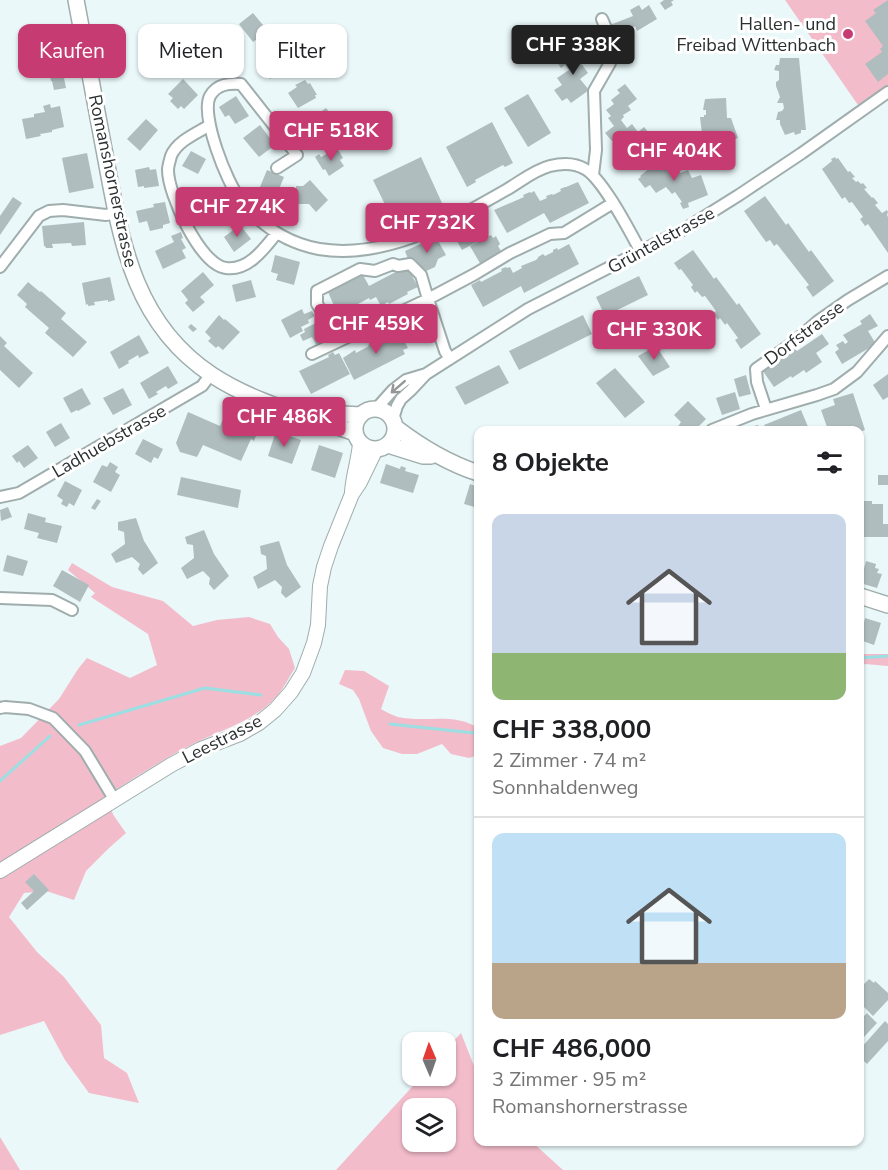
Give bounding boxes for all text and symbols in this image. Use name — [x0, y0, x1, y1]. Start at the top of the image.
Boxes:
place label: Hallen- und Freibad Wittenbach — [676, 12, 836, 57]
chip: Kaufen — [18, 24, 126, 78]
chip: Mieten — [138, 24, 244, 78]
chip: Filter — [256, 24, 347, 78]
pin: CHF 338K — [511, 25, 635, 76]
marker: Hallen- und Freibad Wittenbach — [841, 27, 855, 41]
text: CHF 338K — [526, 31, 620, 58]
street label: Romanshornerstrasse — [83, 92, 143, 270]
pin: CHF 518K — [269, 111, 393, 162]
text: CHF 518K — [284, 117, 378, 144]
pin: CHF 404K — [612, 131, 736, 182]
text: CHF 404K — [627, 137, 721, 164]
pin: CHF 274K — [175, 187, 299, 238]
text: CHF 274K — [190, 193, 284, 220]
street label: Grüntalstrasse — [603, 201, 719, 279]
pin: CHF 732K — [365, 203, 489, 254]
text: CHF 732K — [380, 209, 474, 236]
street label: Dorfstrasse — [759, 295, 849, 371]
pin: CHF 459K — [314, 304, 438, 355]
text: CHF 459K — [329, 310, 423, 337]
pin: CHF 330K — [592, 310, 716, 361]
text: CHF 330K — [607, 316, 701, 343]
one-way arrow — [390, 381, 406, 394]
pin: CHF 486K — [222, 397, 346, 448]
street label: Ladhuebstrasse — [48, 399, 170, 483]
text: CHF 486K — [237, 403, 331, 430]
text: 8 Objekte — [492, 445, 609, 480]
icon: filters — [813, 446, 846, 479]
icon: home — [615, 553, 723, 661]
street label: Leestrasse — [178, 709, 266, 769]
text: CHF 338,000 — [492, 712, 651, 747]
text: 2 Zimmer · 74 m² — [492, 747, 646, 774]
text: Sonnhaldenweg — [492, 774, 639, 801]
icon: home — [615, 872, 723, 980]
text: CHF 486,000 — [492, 1031, 651, 1066]
north arrow — [402, 1032, 456, 1086]
map controls — [402, 1032, 456, 1152]
text: 3 Zimmer · 95 m² — [492, 1066, 646, 1093]
text: Romanshornerstrasse — [492, 1093, 688, 1120]
button: layers — [402, 1098, 456, 1152]

